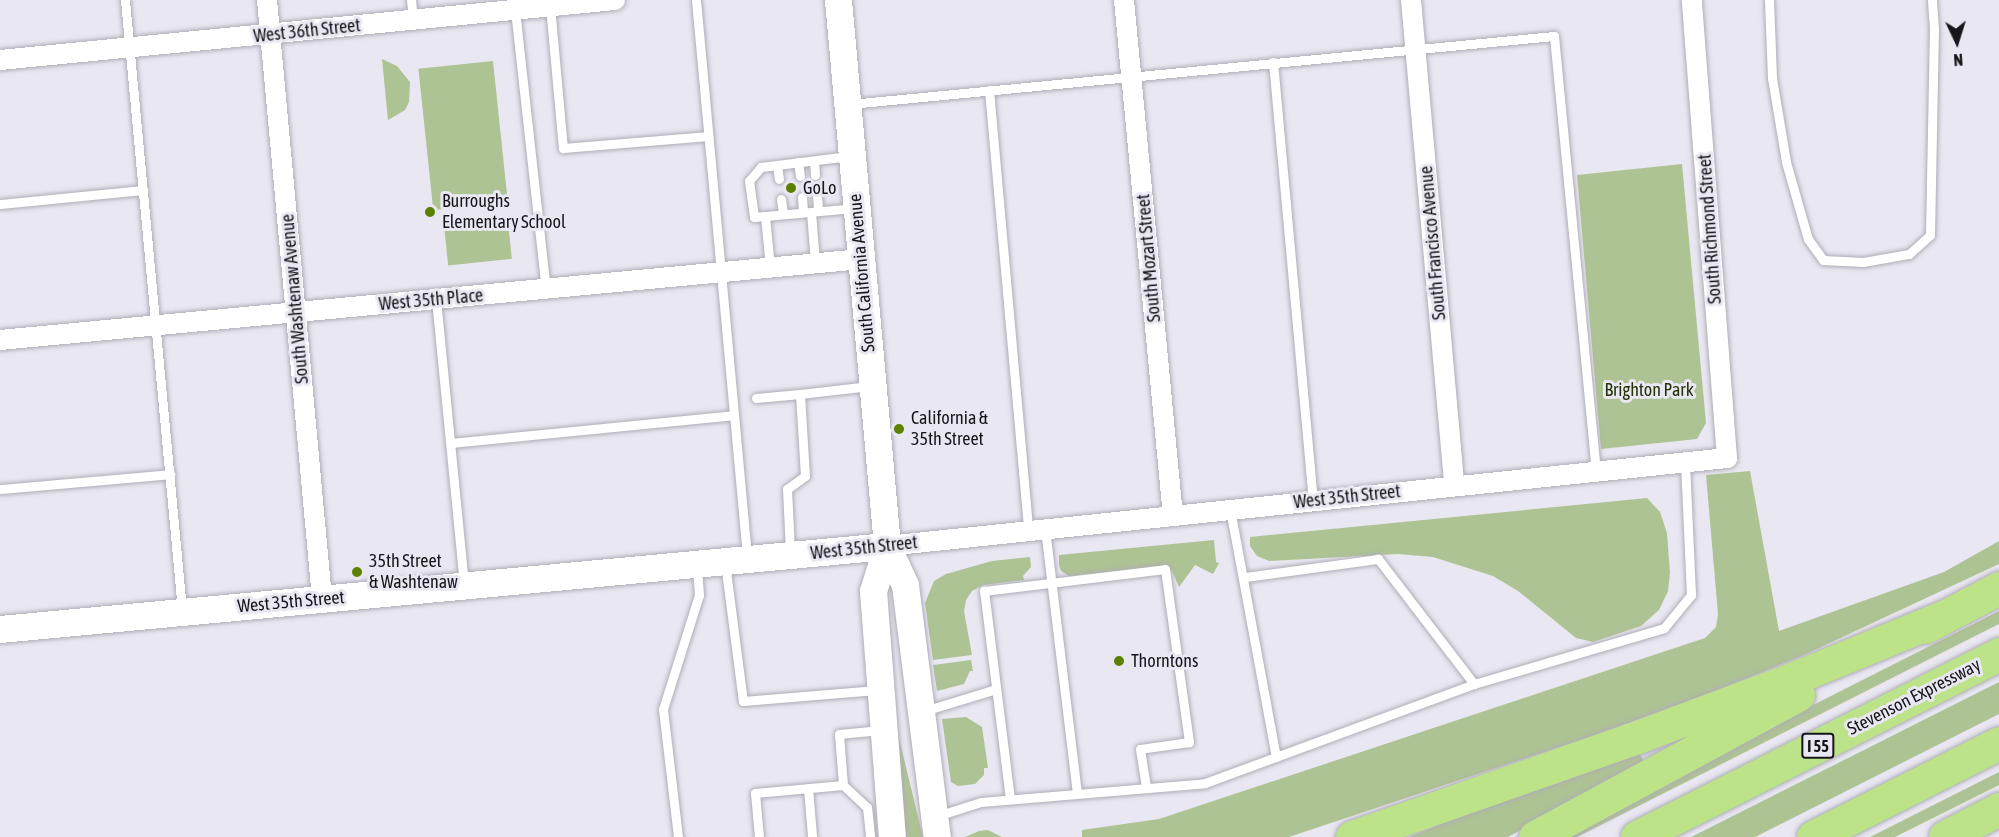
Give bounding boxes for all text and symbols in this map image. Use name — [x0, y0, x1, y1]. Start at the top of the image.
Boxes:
north arrow — [1927, 12, 1987, 72]
street label: West 36th Street — [252, 15, 362, 47]
text: N — [1953, 51, 1964, 69]
street label: South Richmond Street — [1694, 153, 1726, 305]
street label: South Francisco Avenue — [1416, 165, 1450, 321]
place label: GoLo — [803, 177, 836, 199]
marker: GoLo — [784, 181, 798, 195]
place label: Burroughs Elementary School — [442, 191, 566, 234]
street label: South California Avenue — [844, 193, 880, 353]
street label: South Mozart Street — [1133, 193, 1165, 323]
marker: Burroughs Elementary School — [423, 205, 437, 219]
street label: South Washtenaw Avenue — [277, 213, 313, 385]
street label: West 35th Place — [378, 285, 484, 315]
park label: Brighton Park — [1604, 379, 1694, 401]
place label: California & 35th Street — [911, 408, 988, 450]
marker: California & 35th Street — [892, 422, 906, 436]
street label: West 35th Street — [1292, 481, 1402, 513]
street label: West 35th Street — [809, 532, 919, 564]
place label: 35th Street & Washtenaw — [369, 551, 458, 594]
marker: 35th Street & Washtenaw — [350, 565, 364, 579]
street label: West 35th Street — [237, 587, 345, 617]
place label: Thorntons — [1131, 650, 1198, 672]
marker: Thorntons — [1112, 654, 1126, 668]
street label: Stevenson Expressway — [1844, 654, 1984, 740]
road number: I 55 — [1800, 733, 1836, 759]

